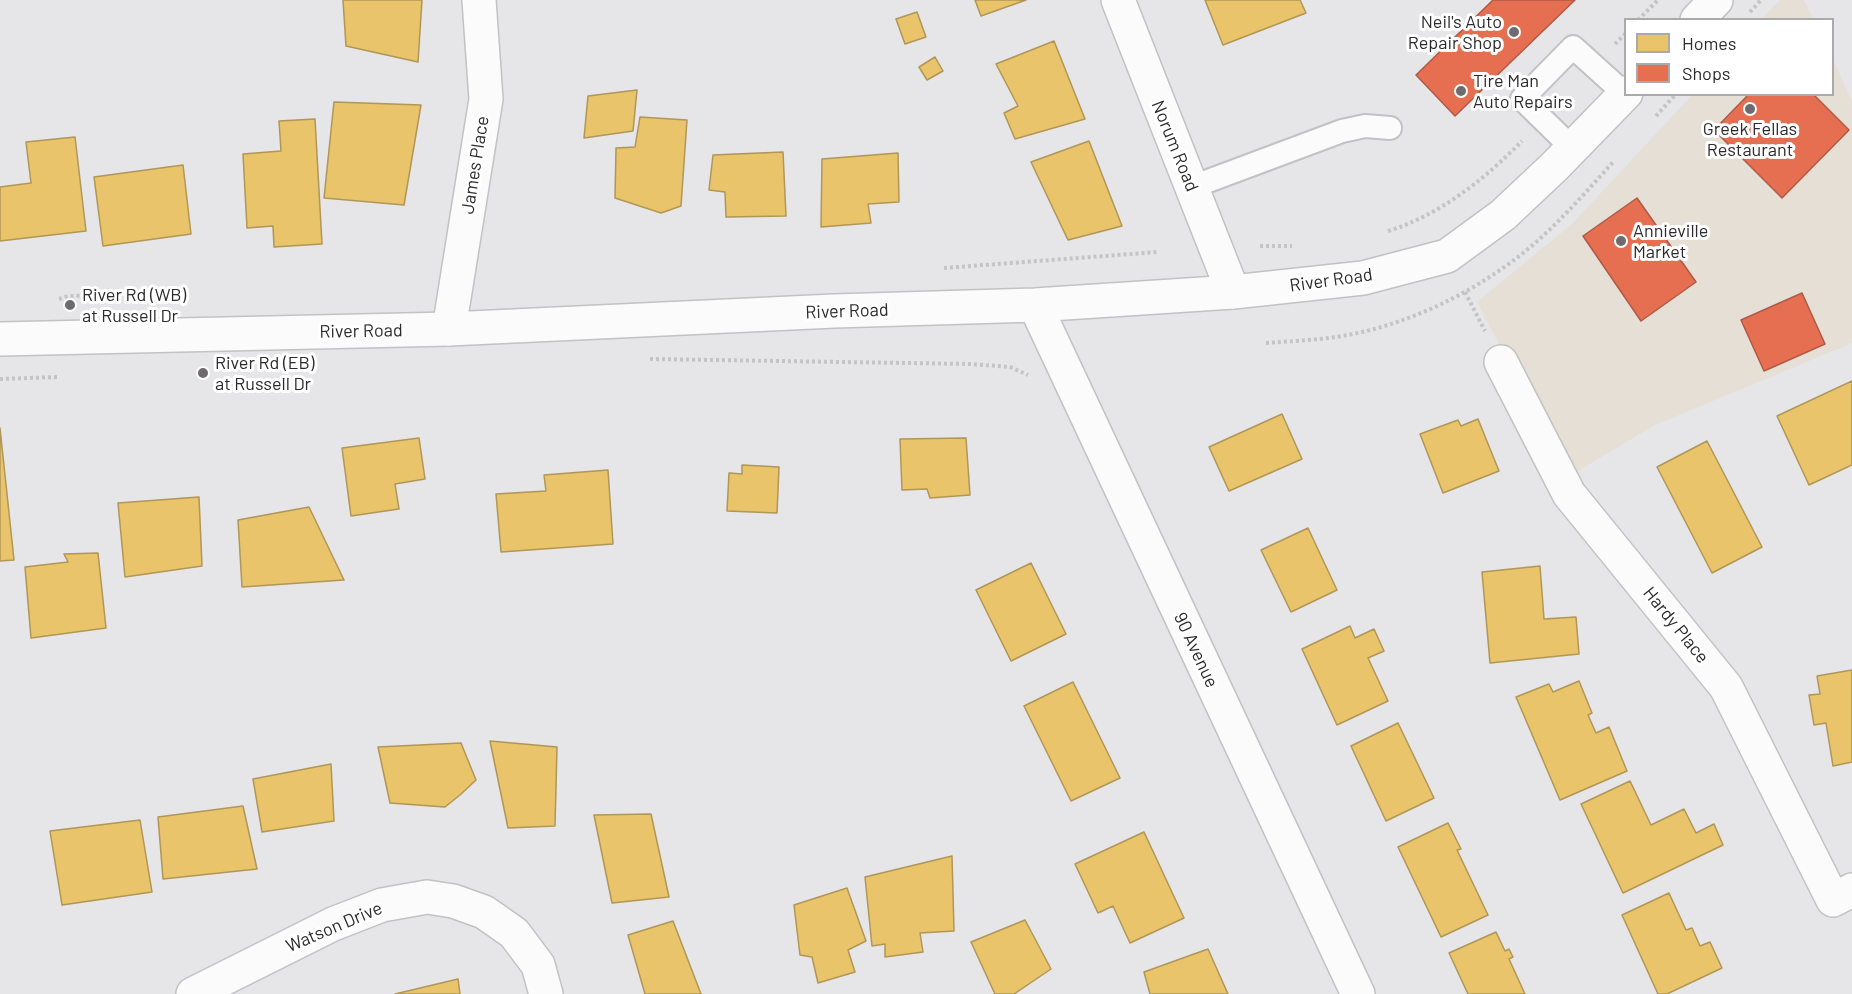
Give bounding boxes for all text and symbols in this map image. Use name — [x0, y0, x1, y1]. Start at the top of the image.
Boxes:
place label: Neil's Auto Repair Shop — [1408, 11, 1502, 54]
legend — [1624, 18, 1834, 96]
marker: Neil's Auto Repair Shop — [1507, 25, 1521, 39]
text: Homes — [1682, 32, 1736, 54]
text: Shops — [1682, 62, 1731, 84]
place label: Tire Man Auto Repairs — [1473, 70, 1573, 112]
marker: Tire Man Auto Repairs — [1454, 84, 1468, 98]
street label: Norum Road — [1147, 97, 1203, 195]
marker: Greek Fellas Restaurant — [1743, 102, 1757, 116]
street label: James Place — [457, 114, 493, 216]
place label: Greek Fellas Restaurant — [1703, 118, 1797, 160]
place label: Annieville Market — [1633, 220, 1708, 262]
marker: Annieville Market — [1614, 234, 1628, 248]
street label: River Road — [1288, 264, 1374, 296]
place label: River Rd (WB) at Russell Dr — [82, 284, 186, 326]
marker: River Rd (WB) at Russell Dr — [63, 298, 77, 312]
street label: River Road — [805, 299, 889, 323]
street label: River Road — [319, 319, 403, 343]
place label: River Rd (EB) at Russell Dr — [215, 352, 315, 394]
marker: River Rd (EB) at Russell Dr — [196, 366, 210, 380]
street label: Hardy Place — [1639, 582, 1713, 668]
street label: 90 Avenue — [1169, 609, 1223, 691]
street label: Watson Drive — [283, 897, 385, 957]

